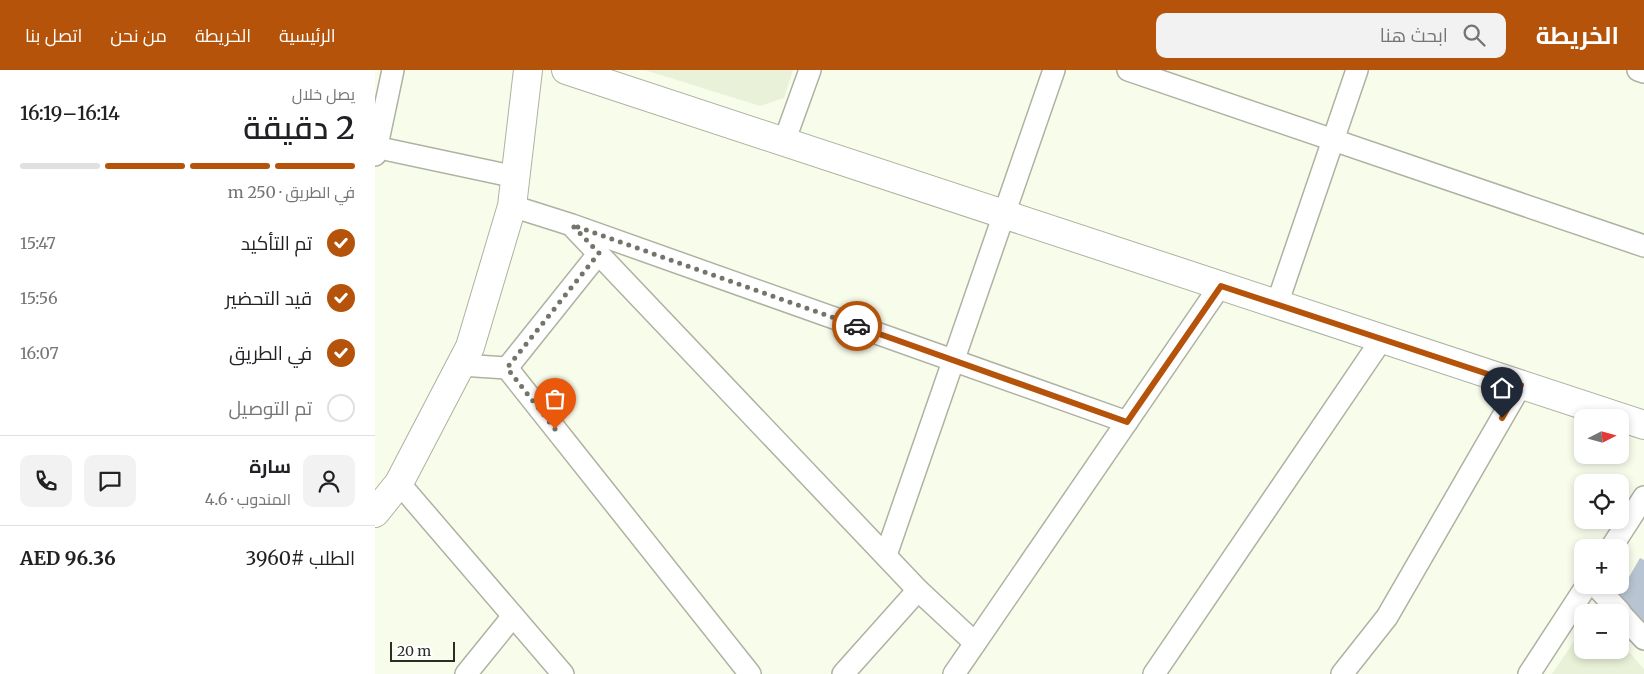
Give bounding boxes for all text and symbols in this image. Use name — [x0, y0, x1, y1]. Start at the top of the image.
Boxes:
search box — [1156, 13, 1506, 58]
text: الخريطة — [1536, 20, 1619, 51]
icon: search — [1460, 21, 1488, 49]
text: ابحث هنا — [1380, 23, 1448, 47]
text: اتصل بنا — [25, 24, 82, 47]
text: من نحن — [110, 24, 167, 47]
text: الخريطة — [195, 24, 251, 47]
text: الرئيسية — [279, 24, 336, 47]
text: يصل خلال — [292, 84, 355, 104]
text: 16:14–16:19 — [20, 101, 120, 125]
text: 2 دقيقة — [243, 108, 355, 148]
text: في الطريق · 250 m — [228, 182, 355, 202]
icon: check — [327, 229, 355, 257]
text: تم التأكيد — [241, 231, 312, 255]
text: 15:47 — [20, 233, 56, 253]
icon: check — [327, 284, 355, 312]
text: قيد التحضير — [225, 286, 312, 310]
text: 15:56 — [20, 288, 58, 308]
courier — [832, 301, 882, 351]
icon: car — [843, 312, 871, 340]
icon: check — [327, 339, 355, 367]
text: في الطريق — [229, 341, 312, 365]
text: 16:07 — [20, 343, 59, 363]
pin — [1481, 367, 1523, 418]
icon: home — [1488, 374, 1516, 402]
pin — [534, 378, 576, 429]
icon: bag — [541, 385, 569, 413]
text: تم التوصيل — [229, 396, 312, 420]
north arrow — [1574, 409, 1629, 464]
map controls — [1574, 409, 1629, 659]
text: سارة — [249, 454, 291, 478]
button: phone — [20, 455, 72, 507]
button: chat — [84, 455, 136, 507]
button: person — [303, 455, 355, 507]
button: locate — [1574, 474, 1629, 529]
text: المندوب · 4.6 — [205, 489, 291, 509]
button: + — [1574, 539, 1629, 594]
text: AED 96.36 — [20, 546, 116, 570]
text: الطلب #3960 — [246, 546, 355, 570]
button: − — [1574, 604, 1629, 659]
scale bar — [390, 639, 455, 662]
text: 20 m — [397, 642, 431, 660]

